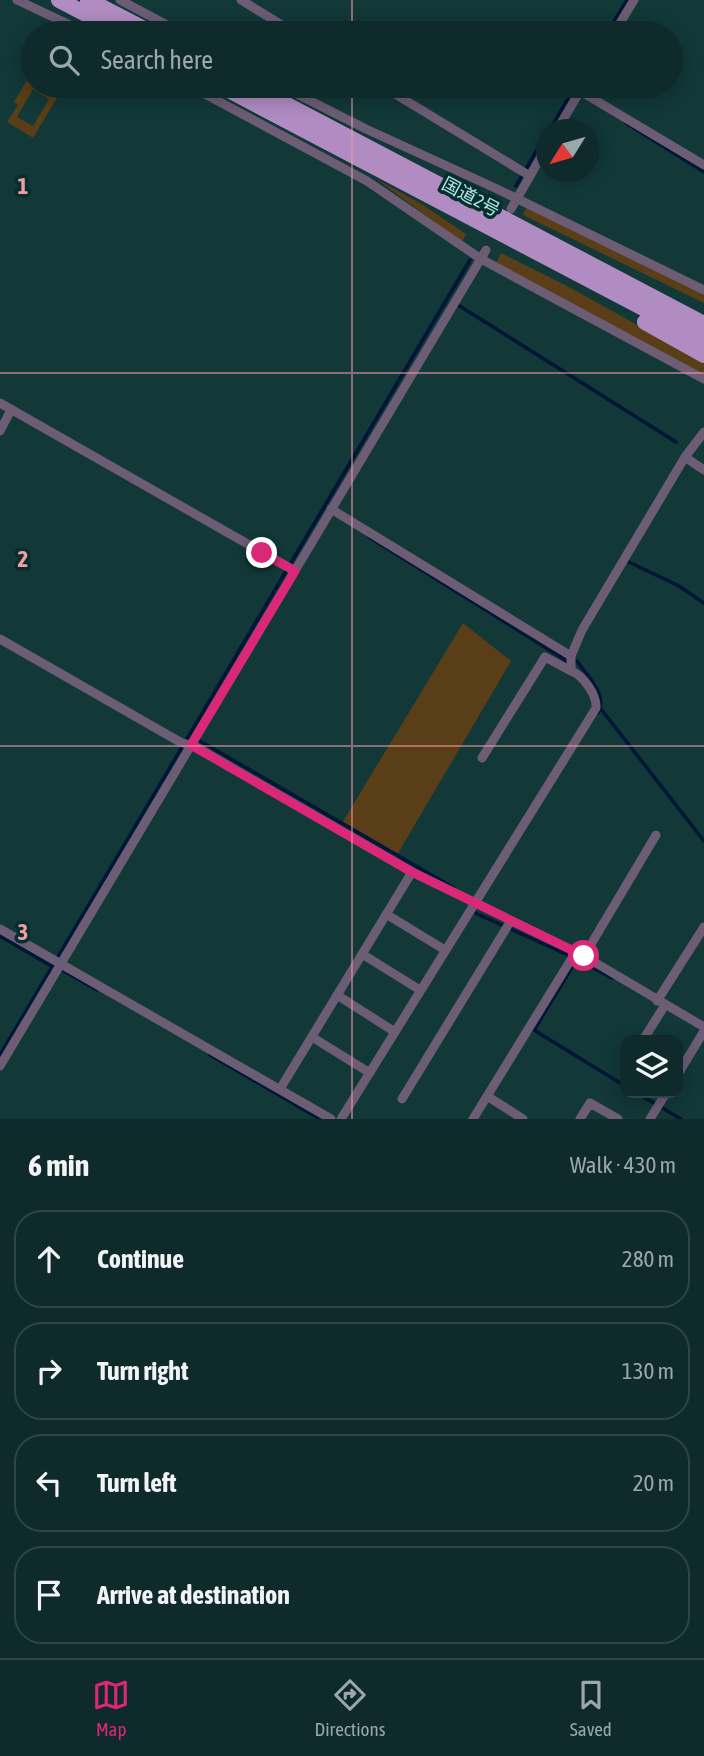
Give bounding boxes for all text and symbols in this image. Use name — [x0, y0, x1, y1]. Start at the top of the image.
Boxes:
search box — [21, 21, 683, 98]
icon: search — [45, 41, 83, 79]
text: Search here — [101, 45, 213, 75]
north arrow — [536, 119, 599, 182]
text: 1 — [18, 173, 29, 199]
street label: 国道2号 — [439, 173, 504, 220]
route end — [246, 537, 277, 568]
text: 2 — [18, 546, 28, 572]
text: 3 — [18, 919, 28, 945]
route start — [568, 940, 599, 971]
map controls — [620, 1035, 683, 1098]
button: layers — [620, 1035, 683, 1098]
text: 6 min — [28, 1148, 89, 1182]
text: Walk · 430 m — [570, 1152, 676, 1178]
icon: ahead — [30, 1240, 68, 1278]
text: Continue — [97, 1244, 184, 1274]
text: 280 m — [622, 1246, 674, 1272]
icon: right — [30, 1352, 68, 1390]
text: Turn right — [97, 1356, 188, 1386]
text: 130 m — [622, 1358, 674, 1384]
icon: left — [30, 1464, 68, 1502]
text: Turn left — [97, 1468, 177, 1498]
text: 20 m — [633, 1470, 674, 1496]
icon: arrive — [30, 1576, 68, 1614]
text: Arrive at destination — [97, 1580, 290, 1610]
tab: Map — [92, 1676, 130, 1740]
tab: Directions — [315, 1676, 385, 1740]
tab: Saved — [570, 1676, 612, 1740]

